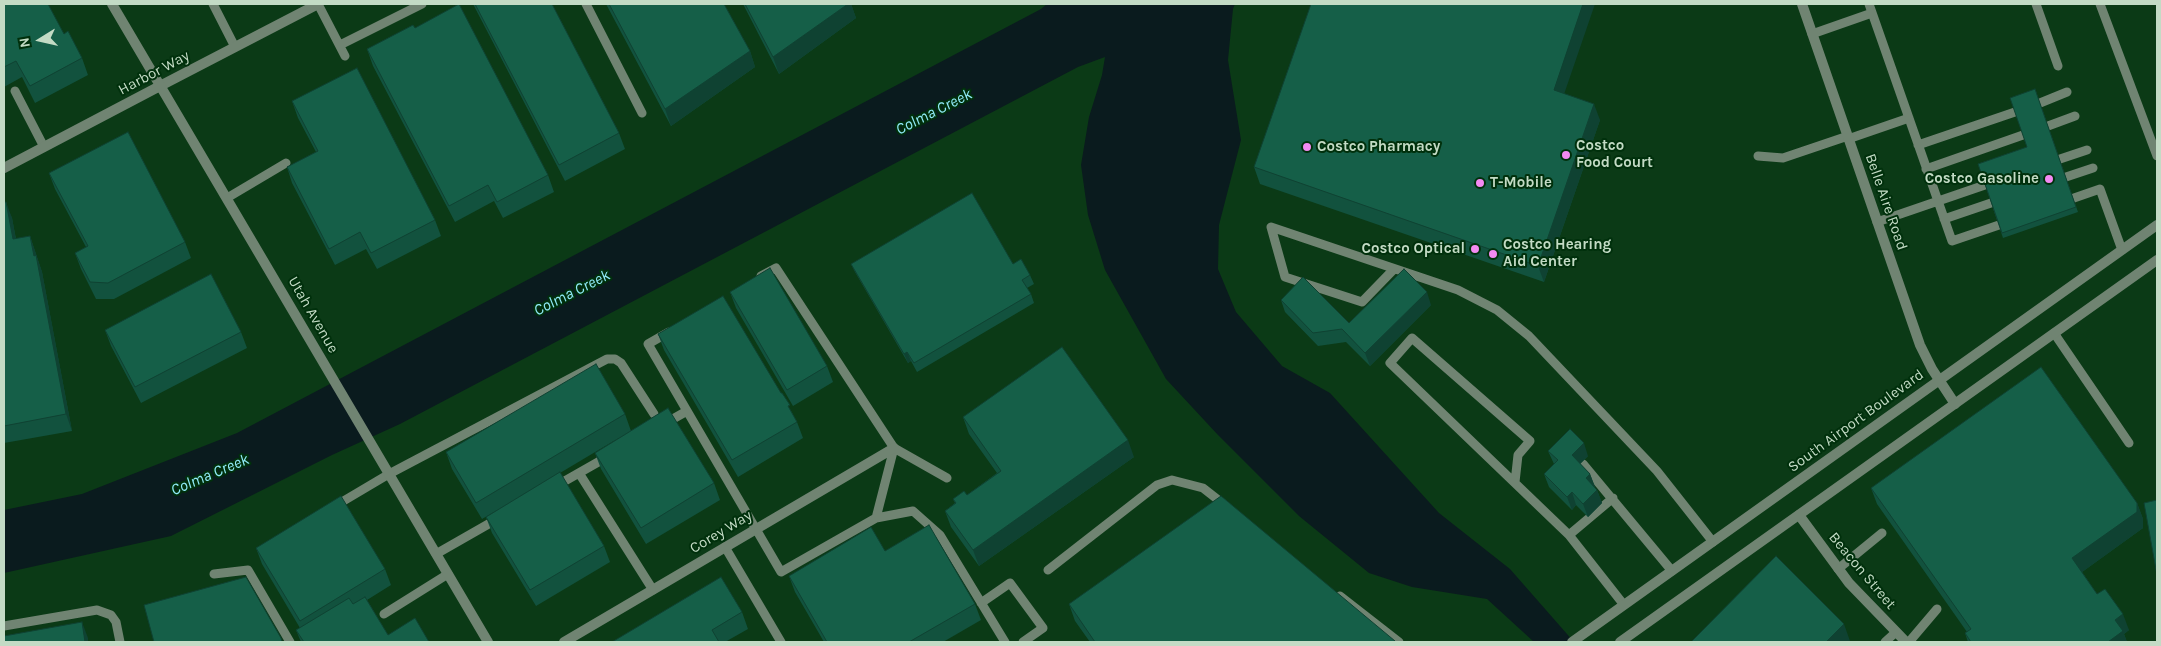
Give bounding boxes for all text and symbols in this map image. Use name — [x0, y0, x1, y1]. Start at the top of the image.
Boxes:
north arrow — [15, 15, 65, 65]
text: N — [15, 36, 34, 49]
street label: Harbor Way — [115, 47, 193, 99]
water label: Colma Creek — [893, 85, 975, 139]
place label: Costco Food Court — [1576, 137, 1653, 172]
place label: Costco Pharmacy — [1317, 138, 1440, 156]
marker: Costco Pharmacy — [1301, 141, 1313, 153]
marker: Costco Food Court — [1560, 149, 1572, 161]
street label: Belle Aire Road — [1861, 151, 1911, 253]
place label: Costco Gasoline — [1925, 170, 2039, 188]
marker: Costco Gasoline — [2043, 173, 2055, 185]
place label: T-Mobile — [1490, 174, 1552, 192]
marker: T-Mobile — [1474, 177, 1486, 189]
place label: Costco Hearing Aid Center — [1503, 236, 1611, 271]
place label: Costco Optical — [1361, 240, 1465, 258]
marker: Costco Optical — [1469, 243, 1481, 255]
marker: Costco Hearing Aid Center — [1487, 248, 1499, 260]
water label: Colma Creek — [531, 266, 613, 320]
street label: Utah Avenue — [284, 273, 342, 357]
street label: South Airport Boulevard — [1785, 366, 1927, 476]
water label: Colma Creek — [168, 450, 252, 500]
street label: Corey Way — [687, 506, 755, 558]
street label: Beacon Street — [1825, 529, 1899, 613]

